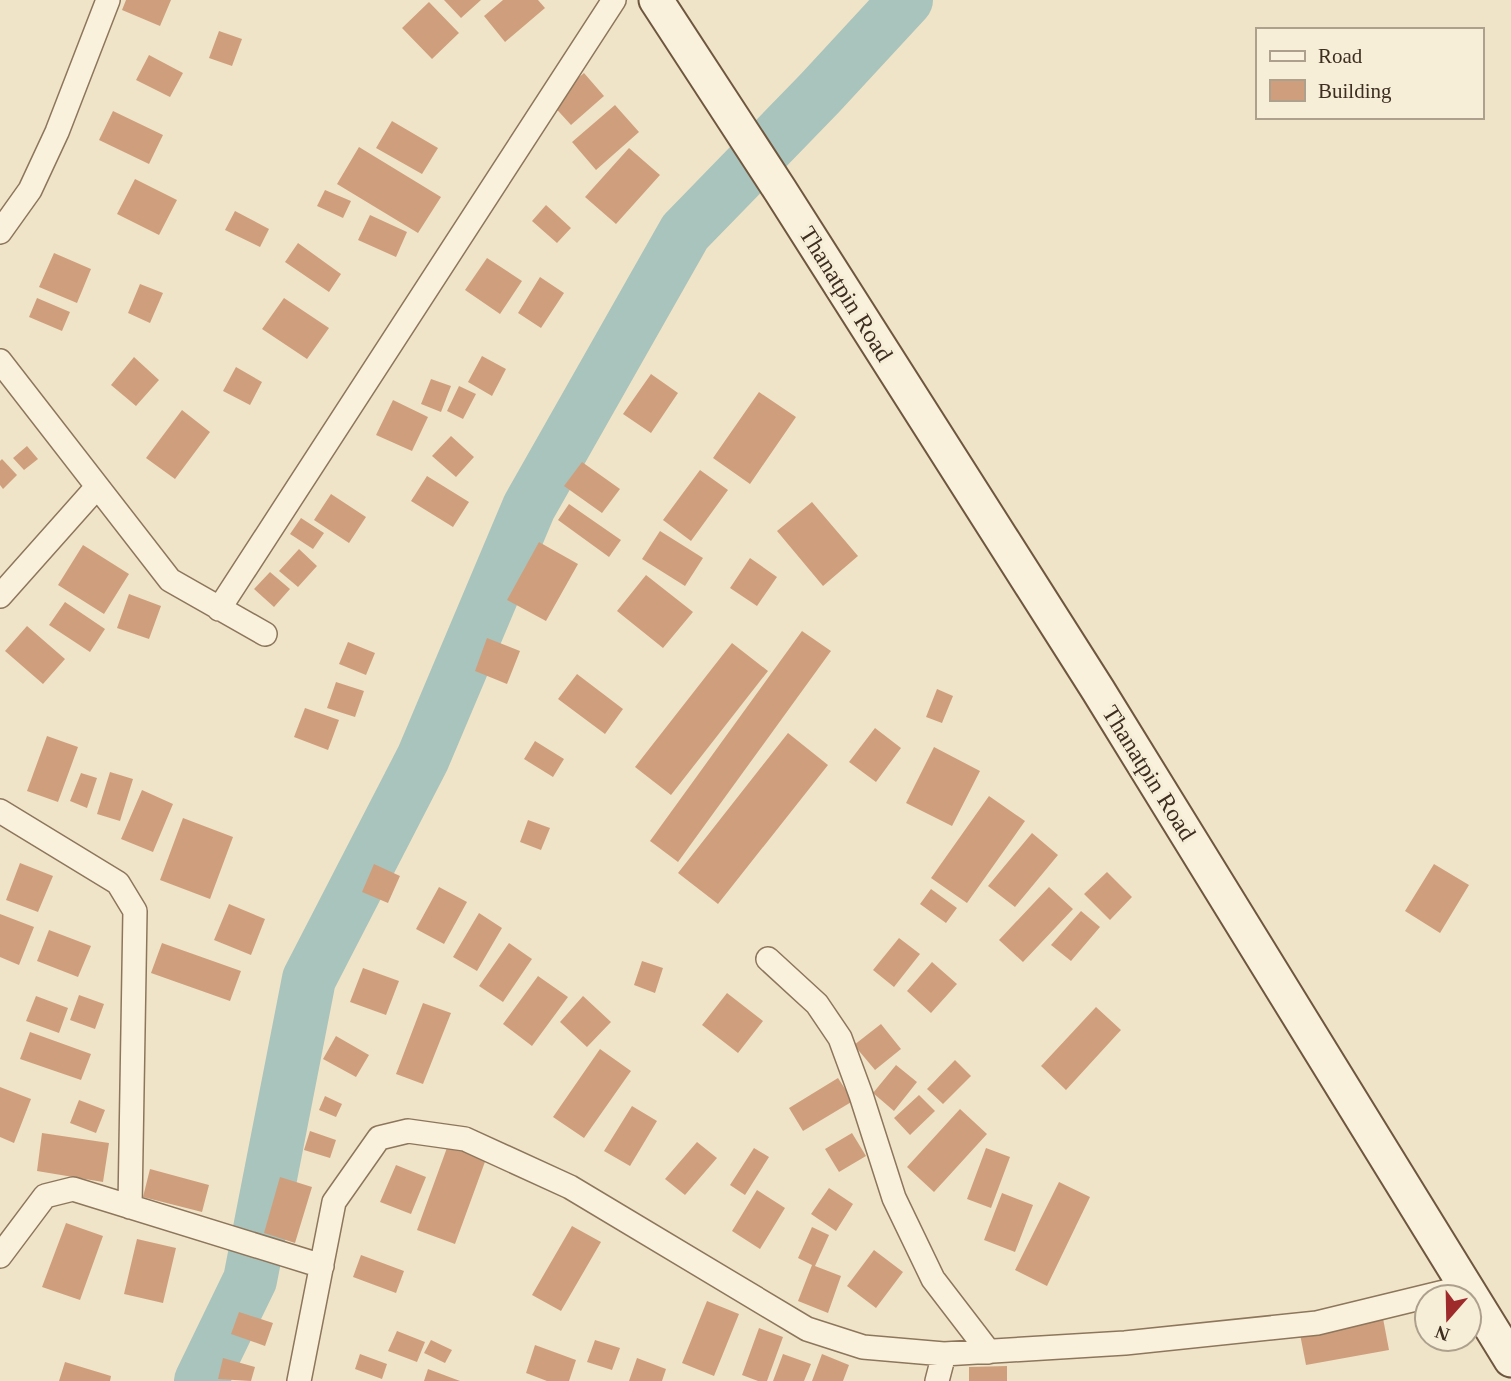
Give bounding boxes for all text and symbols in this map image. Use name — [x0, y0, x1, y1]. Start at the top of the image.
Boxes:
legend — [1256, 28, 1483, 119]
text: Road — [1318, 44, 1363, 68]
text: Building — [1318, 79, 1392, 103]
street label: Thanatpin Road — [794, 222, 898, 366]
street label: Thanatpin Road — [1097, 701, 1201, 845]
north arrow — [1413, 1283, 1483, 1353]
text: N — [1432, 1321, 1452, 1346]

